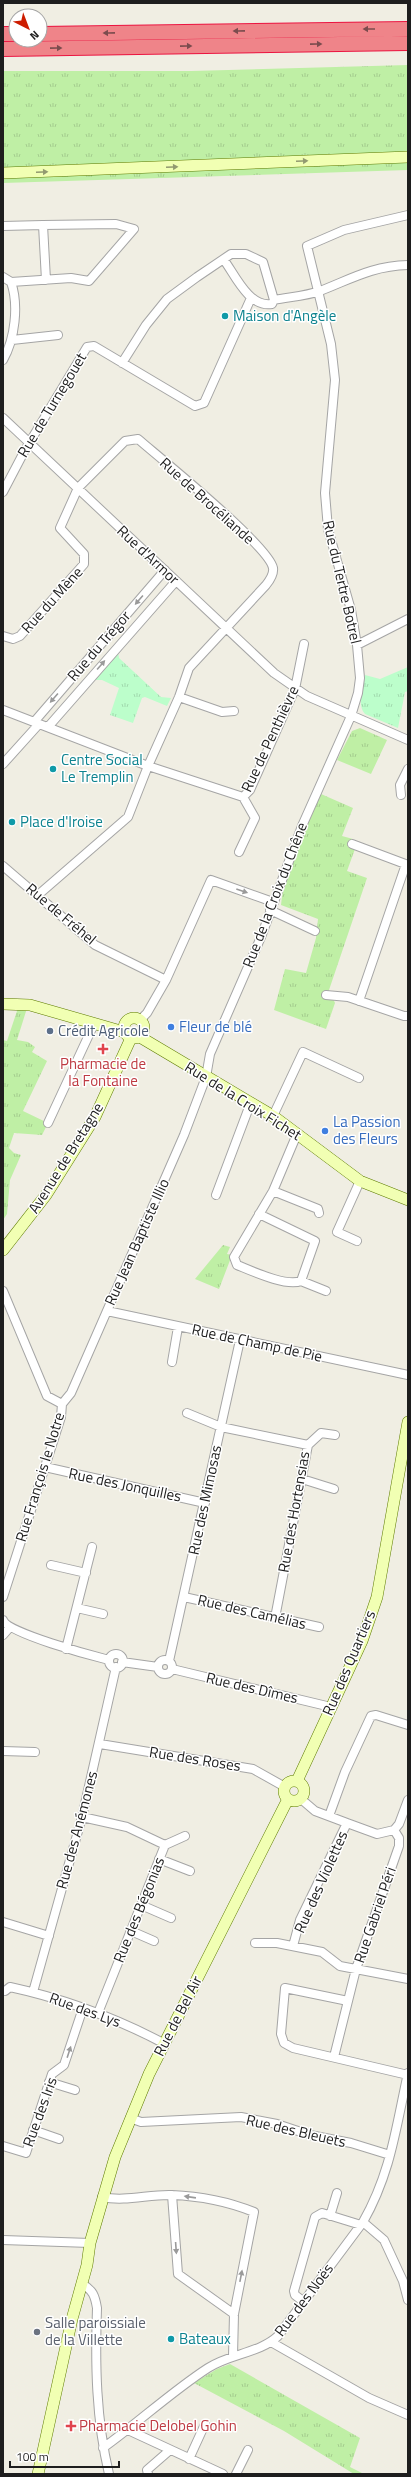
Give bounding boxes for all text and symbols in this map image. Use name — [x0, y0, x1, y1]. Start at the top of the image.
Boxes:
north arrow — [8, 8, 48, 48]
one-way arrow — [362, 26, 375, 32]
text: N — [27, 27, 43, 44]
one-way arrow — [232, 28, 245, 34]
one-way arrow — [102, 30, 115, 36]
one-way arrow — [310, 41, 323, 47]
one-way arrow — [180, 43, 193, 49]
one-way arrow — [50, 45, 63, 51]
one-way arrow — [296, 158, 308, 165]
one-way arrow — [166, 164, 179, 170]
one-way arrow — [36, 168, 48, 175]
place label: Maison d'Angèle — [233, 304, 336, 327]
marker: Maison d'Angèle — [220, 311, 230, 321]
street label: Rue de Turnegouet — [11, 347, 92, 461]
street label: Rue de Brocéliande — [155, 452, 260, 550]
street label: Rue du Tertre Botrel — [317, 518, 368, 646]
street label: Rue d'Armor — [112, 520, 185, 590]
street label: Rue du Mène — [15, 561, 88, 638]
one-way arrow — [135, 594, 144, 605]
street label: Rue du Trégor — [61, 605, 136, 686]
one-way arrow — [97, 660, 106, 671]
street label: Rue de Penthièvre — [235, 682, 304, 796]
one-way arrow — [50, 693, 59, 703]
place label: Centre Social Le Tremplin — [61, 748, 143, 788]
marker: Centre Social Le Tremplin — [48, 764, 58, 774]
place label: Place d'Iroise — [20, 810, 103, 833]
marker: Place d'Iroise — [7, 817, 17, 827]
street label: Rue de la Croix du Chêne — [236, 819, 313, 971]
street label: Rue de Fréhel — [21, 877, 102, 950]
one-way arrow — [236, 889, 248, 895]
place label: Fleur de blé — [179, 1015, 252, 1038]
place label: Crédit Agricole — [58, 1019, 149, 1042]
marker: Fleur de blé — [166, 1022, 176, 1032]
marker: Crédit Agricole — [45, 1026, 55, 1036]
marker: Pharmacie de la Fontaine — [98, 1044, 108, 1054]
place label: Pharmacie de la Fontaine — [60, 1052, 146, 1092]
street label: Rue de la Croix Fichet — [180, 1055, 307, 1146]
street label: Avenue de Bretagne — [22, 1098, 109, 1218]
place label: La Passion des Fleurs — [333, 1110, 401, 1150]
marker: La Passion des Fleurs — [320, 1126, 330, 1136]
street label: Rue Jean Baptiste Illio — [98, 1175, 175, 1309]
street label: Rue de Champ de Pie — [190, 1317, 324, 1368]
street label: Rue François le Notre — [9, 1409, 70, 1545]
street label: Rue des Mimosas — [182, 1443, 227, 1557]
street label: Rue des Hortensias — [272, 1450, 315, 1574]
street label: Rue des Jonquilles — [67, 1461, 184, 1508]
street label: Rue des Camélias — [196, 1588, 309, 1635]
street label: Rue des Quartiers — [316, 1606, 381, 1719]
street label: Rue des Dîmes — [204, 1666, 300, 1709]
street label: Rue des Roses — [148, 1740, 243, 1777]
street label: Rue des Anémones — [50, 1768, 103, 1892]
street label: Rue des Violettes — [288, 1827, 353, 1937]
street label: Rue des Bégonias — [107, 1854, 170, 1966]
street label: Rue Gabriel Péri — [347, 1864, 402, 1966]
street label: Rue de Bel Air — [147, 1971, 208, 2060]
street label: Rue des Lys — [46, 1986, 124, 2033]
one-way arrow — [66, 2045, 72, 2057]
street label: Rue des Iris — [16, 2074, 63, 2150]
street label: Rue des Bleuets — [244, 2108, 348, 2153]
one-way arrow — [184, 2194, 196, 2200]
one-way arrow — [173, 2242, 180, 2254]
street label: Rue des Noës — [268, 2258, 339, 2341]
one-way arrow — [238, 2269, 244, 2282]
place label: Salle paroissiale de la Villette — [45, 2311, 146, 2351]
marker: Salle paroissiale de la Villette — [32, 2327, 42, 2337]
place label: Bateaux — [179, 2327, 231, 2350]
marker: Bateaux — [166, 2334, 176, 2344]
place label: Pharmacie Delobel Gohin — [79, 2414, 237, 2437]
marker: Pharmacie Delobel Gohin — [66, 2421, 76, 2431]
scale bar — [10, 2443, 119, 2469]
text: 100 m — [16, 2447, 49, 2466]

